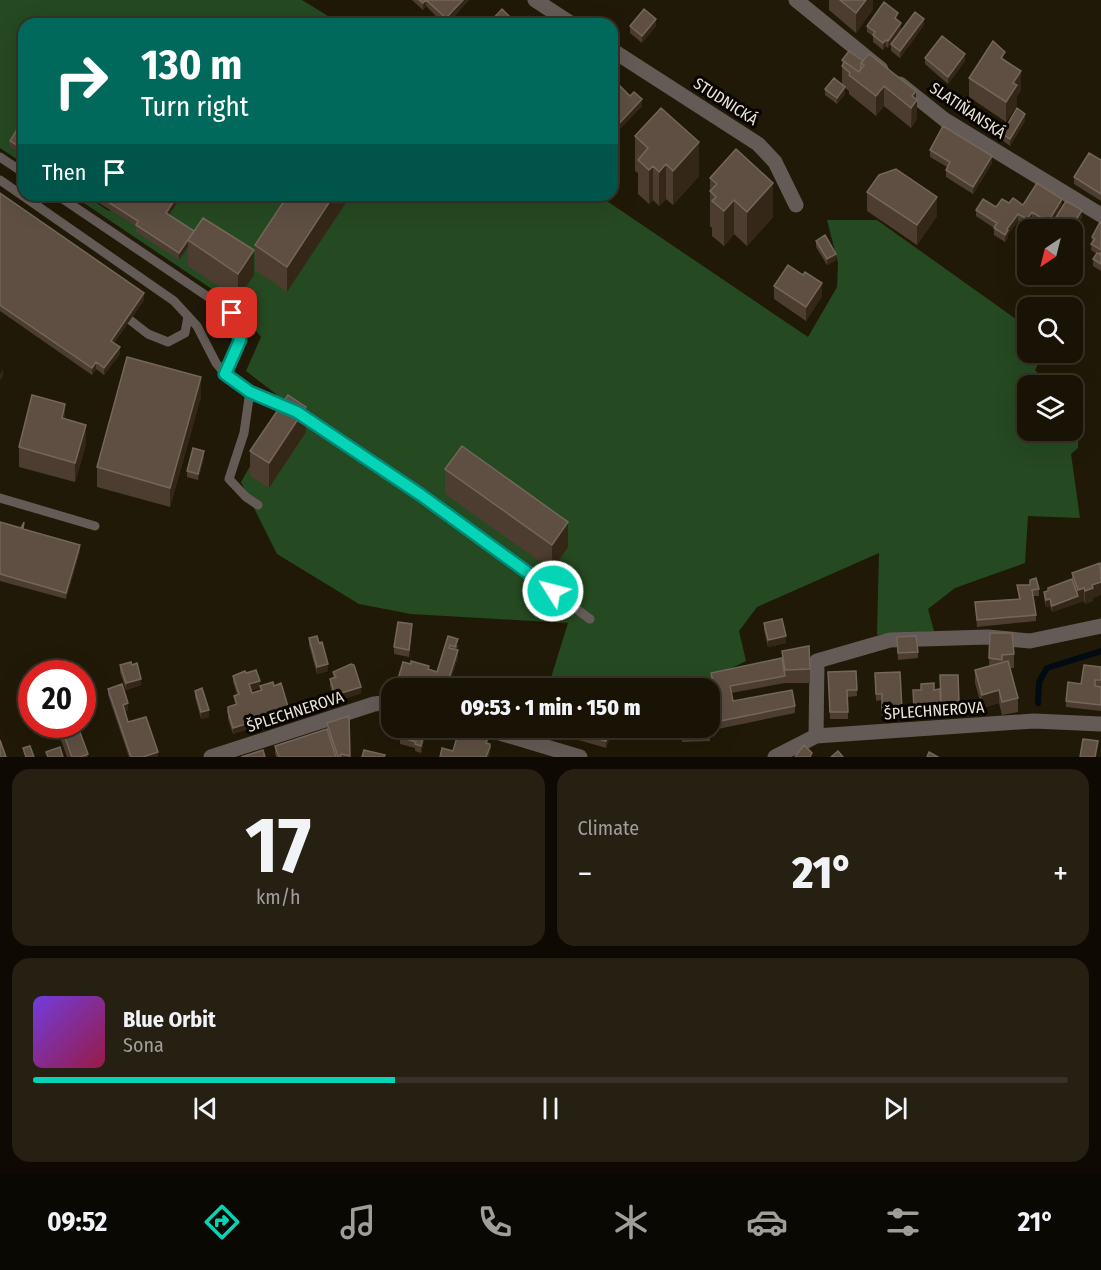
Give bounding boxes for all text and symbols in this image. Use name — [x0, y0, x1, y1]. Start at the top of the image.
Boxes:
text: 130 m — [141, 40, 242, 90]
icon: right — [42, 42, 120, 120]
street label: STUDNICKÁ — [690, 74, 762, 129]
street label: SLATIŇANSKÁ — [926, 77, 1010, 143]
text: Turn right — [141, 91, 249, 123]
icon: arrive — [98, 156, 131, 189]
text: Then — [42, 159, 86, 186]
north arrow — [1017, 219, 1083, 285]
map controls — [1017, 219, 1083, 441]
pin — [206, 287, 257, 338]
icon: arrive — [215, 296, 248, 329]
button: search — [1017, 297, 1083, 363]
button: layers — [1017, 375, 1083, 441]
position arrow — [521, 559, 585, 623]
speed limit sign: 20 — [18, 660, 96, 738]
street label: ŠPLECHNEROVA — [244, 686, 346, 736]
text: 09:53 · 1 min · 150 m — [461, 694, 640, 721]
street label: ŠPLECHNEROVA — [883, 696, 985, 723]
text: 17 — [245, 799, 311, 893]
text: Climate — [578, 816, 639, 840]
text: 21° — [792, 846, 853, 900]
text: − — [578, 854, 592, 894]
text: + — [1053, 854, 1068, 894]
text: km/h — [256, 885, 301, 909]
text: Blue Orbit — [123, 1006, 216, 1033]
text: Sona — [123, 1033, 164, 1057]
icon: previous — [189, 1092, 222, 1125]
icon: pause — [534, 1092, 567, 1125]
icon: next — [879, 1092, 912, 1125]
icon: directions — [201, 1201, 243, 1243]
icon: music — [337, 1201, 379, 1243]
icon: phone — [474, 1201, 516, 1243]
icon: climate — [610, 1201, 652, 1243]
icon: car — [746, 1201, 788, 1243]
icon: filters — [882, 1201, 924, 1243]
text: 09:52 — [47, 1206, 107, 1238]
text: 21° — [1018, 1206, 1054, 1238]

